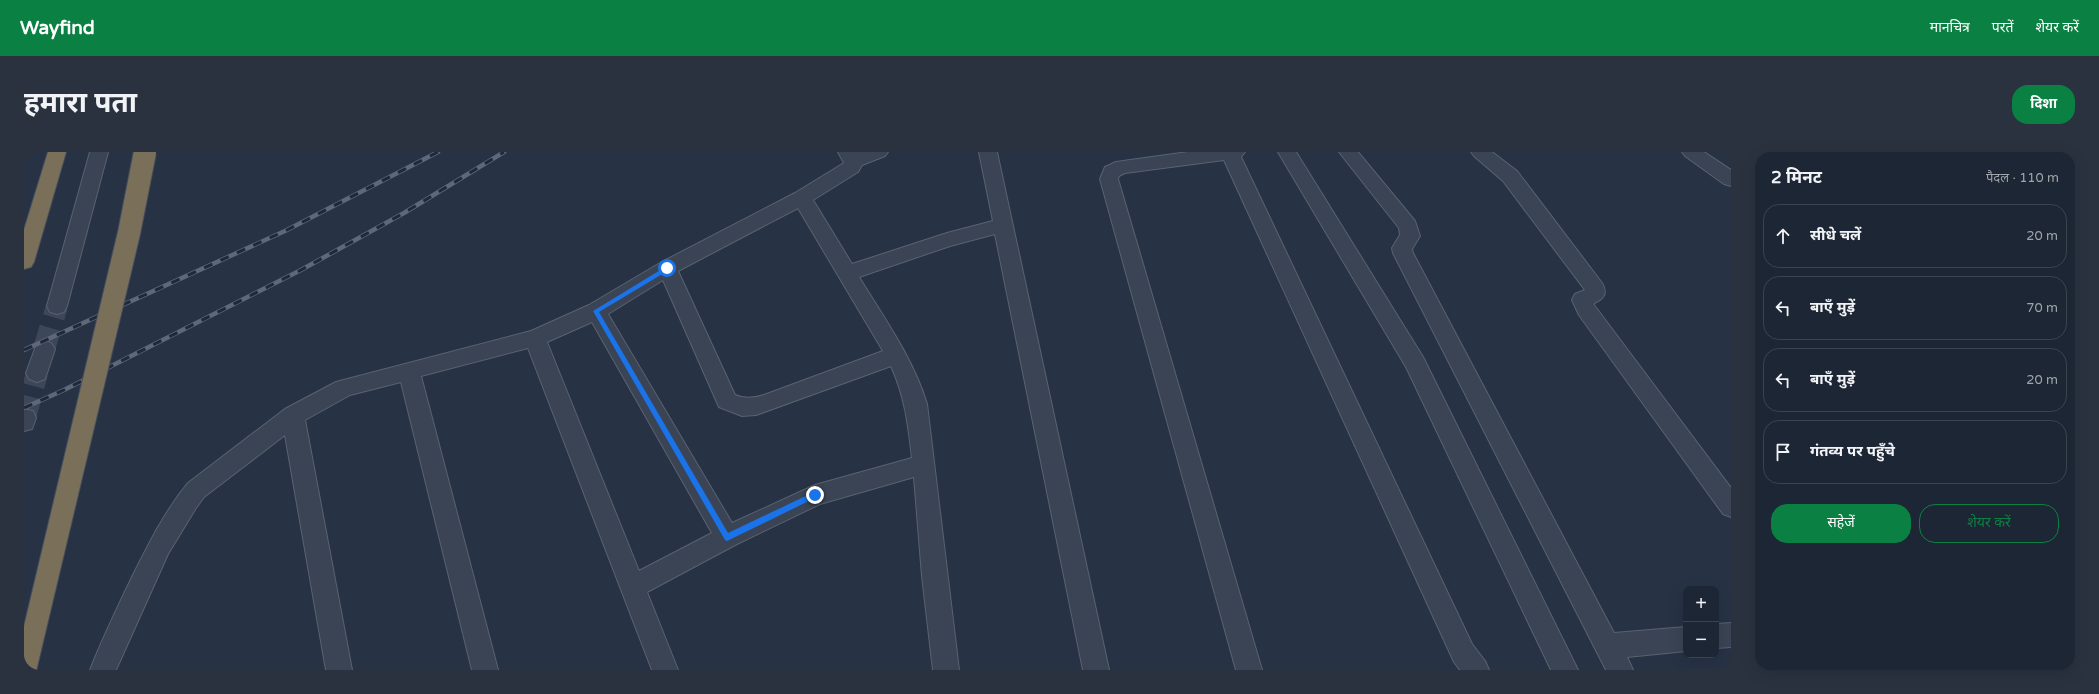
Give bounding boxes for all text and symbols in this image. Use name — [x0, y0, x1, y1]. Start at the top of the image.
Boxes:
text: Wayfind — [20, 17, 95, 39]
text: मानचित्र — [1930, 19, 1970, 36]
text: परतें — [1992, 19, 2014, 36]
text: शेयर करें — [2036, 19, 2079, 36]
button: दिशा — [2012, 85, 2075, 124]
text: हमारा पता — [24, 86, 137, 120]
text: 2 मिनट — [1771, 167, 1822, 188]
text: पैदल · 110 m — [1986, 170, 2059, 186]
icon: ahead — [1772, 225, 1794, 247]
text: सीधे चलें — [1810, 226, 1861, 244]
text: 20 m — [2026, 228, 2058, 244]
route start — [658, 259, 676, 277]
icon: left — [1772, 297, 1794, 319]
text: बाएँ मुड़ें — [1810, 298, 1855, 316]
text: 70 m — [2026, 300, 2058, 316]
icon: left — [1772, 369, 1794, 391]
text: बाएँ मुड़ें — [1810, 370, 1855, 388]
text: 20 m — [2026, 372, 2058, 388]
icon: arrive — [1772, 441, 1794, 463]
text: गंतव्य पर पहुँचे — [1810, 442, 1895, 460]
route end — [806, 486, 824, 504]
button: सहेजें — [1771, 504, 1911, 543]
button: शेयर करें — [1919, 504, 2059, 543]
map controls — [1683, 586, 1719, 658]
button: + — [1683, 586, 1719, 622]
button: − — [1683, 622, 1719, 658]

